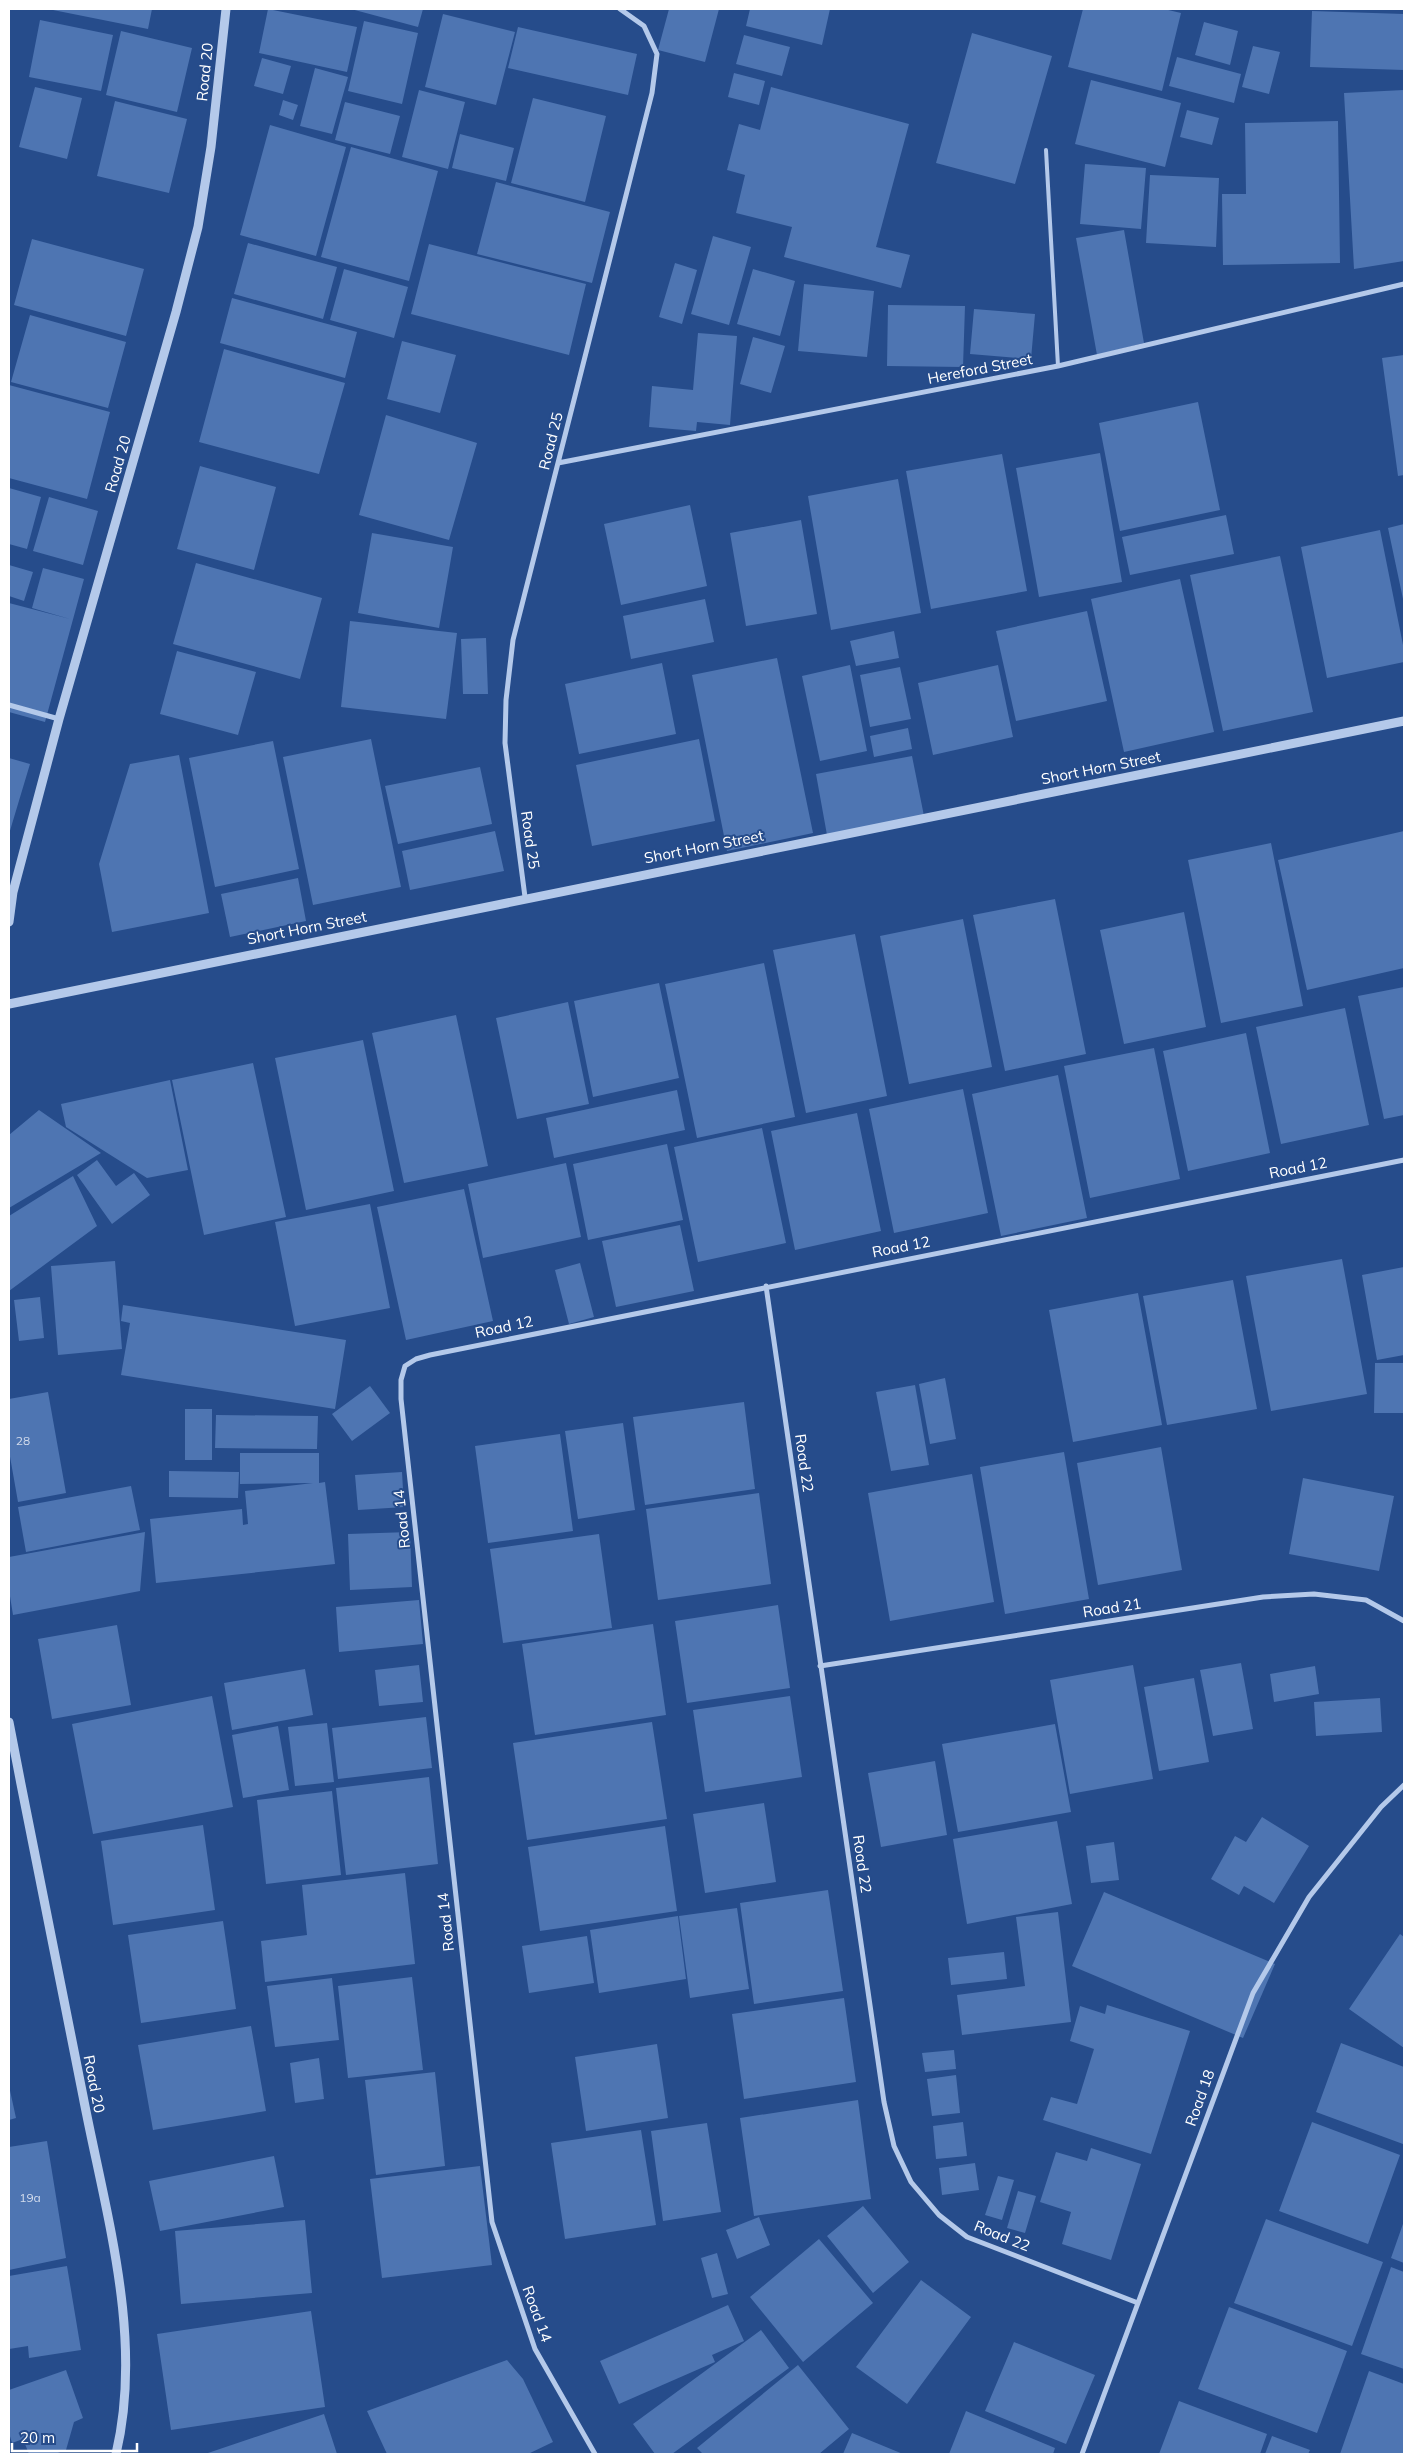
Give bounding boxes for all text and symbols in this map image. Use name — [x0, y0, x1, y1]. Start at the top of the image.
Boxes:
street label: Road 20 — [192, 42, 217, 102]
street label: Hereford Street — [926, 349, 1034, 388]
street label: Road 25 — [534, 410, 567, 472]
street label: Road 20 — [100, 433, 135, 495]
street label: Short Horn Street — [1040, 747, 1162, 788]
street label: Road 25 — [517, 810, 544, 870]
street label: Short Horn Street — [643, 826, 765, 867]
street label: Short Horn Street — [246, 907, 368, 948]
street label: Road 12 — [1267, 1153, 1329, 1182]
street label: Road 12 — [870, 1232, 932, 1261]
street label: Road 12 — [473, 1311, 535, 1342]
house number: 28 — [16, 1433, 30, 1448]
street label: Road 22 — [791, 1433, 818, 1493]
street label: Road 14 — [389, 1489, 414, 1549]
street label: Road 21 — [1081, 1594, 1142, 1621]
street label: Road 22 — [849, 1834, 876, 1894]
street label: Road 14 — [433, 1892, 458, 1952]
street label: Road 20 — [80, 2053, 109, 2115]
street label: Road 18 — [1181, 2067, 1218, 2129]
house number: 19a — [19, 2190, 41, 2205]
street label: Road 22 — [971, 2216, 1033, 2255]
street label: Road 14 — [519, 2283, 556, 2345]
scale bar — [12, 2420, 138, 2452]
text: 20 m — [20, 2428, 55, 2447]

